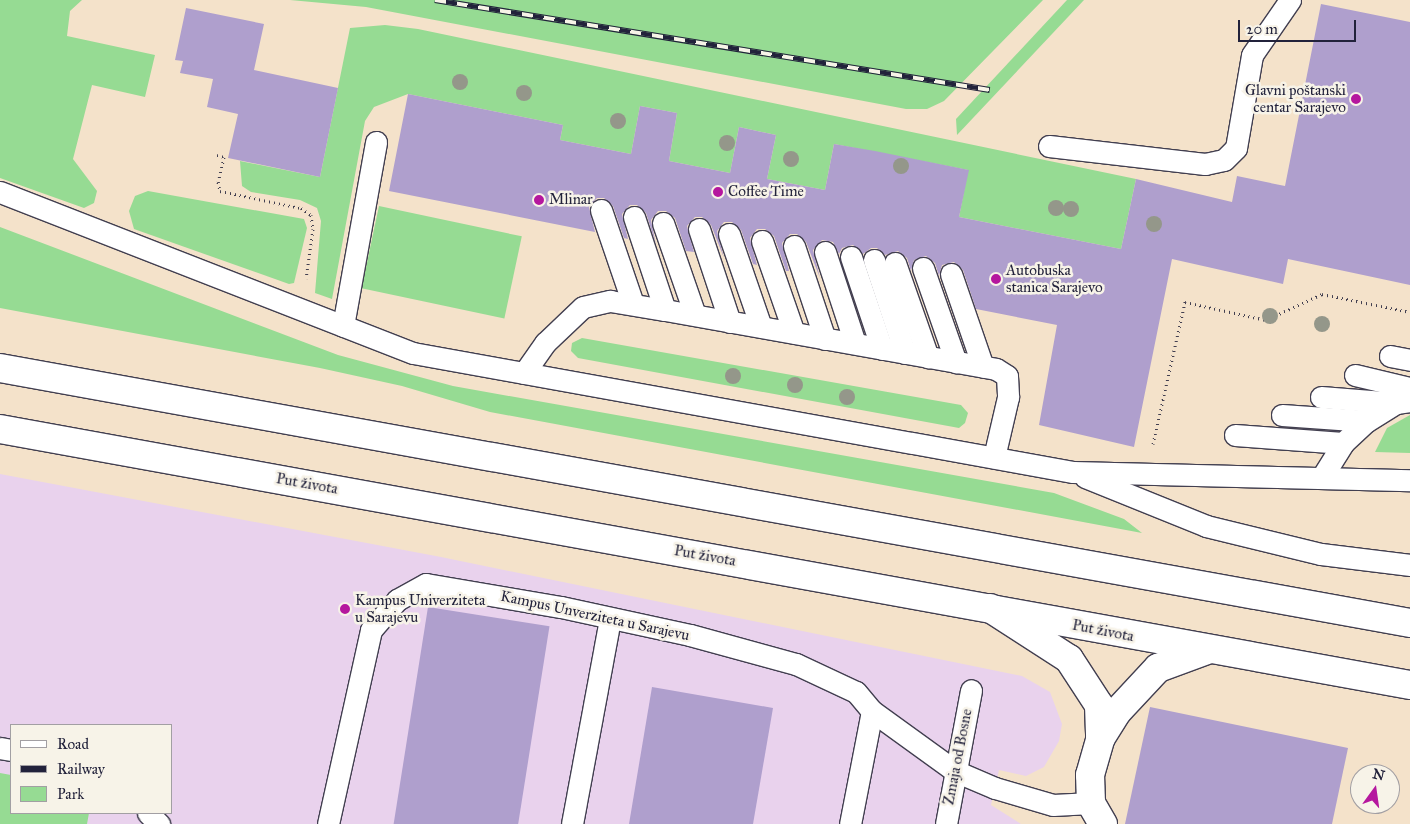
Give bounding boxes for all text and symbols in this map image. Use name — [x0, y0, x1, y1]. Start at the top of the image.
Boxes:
scale bar — [1240, 10, 1358, 42]
text: 20 m — [1246, 20, 1278, 38]
place label: Glavni poštanski centar Sarajevo — [1245, 81, 1346, 116]
marker: Glavni poštanski centar Sarajevo — [1350, 93, 1362, 105]
place label: Coffee Time — [728, 183, 804, 201]
marker: Coffee Time — [712, 186, 724, 198]
place label: Mlinar — [549, 191, 593, 209]
marker: Mlinar — [533, 194, 545, 206]
place label: Autobuska stanica Sarajevo — [1006, 261, 1103, 296]
marker: Autobuska stanica Sarajevo — [990, 273, 1002, 285]
street label: Put života — [275, 470, 339, 498]
street label: Put života — [673, 542, 737, 570]
street label: Kampus Unverziteta u Sarajevu — [499, 587, 691, 645]
place label: Kampus Univerziteta u Sarajevu — [355, 591, 485, 626]
marker: Kampus Univerziteta u Sarajevu — [339, 603, 351, 615]
street label: Put života — [1071, 616, 1135, 646]
street label: Zmaja od Bosne — [940, 707, 976, 807]
legend — [10, 724, 172, 814]
text: Road — [57, 735, 89, 753]
text: Railway — [57, 760, 105, 778]
north arrow — [1350, 764, 1400, 814]
text: N — [1371, 765, 1386, 785]
text: Park — [57, 785, 84, 803]

